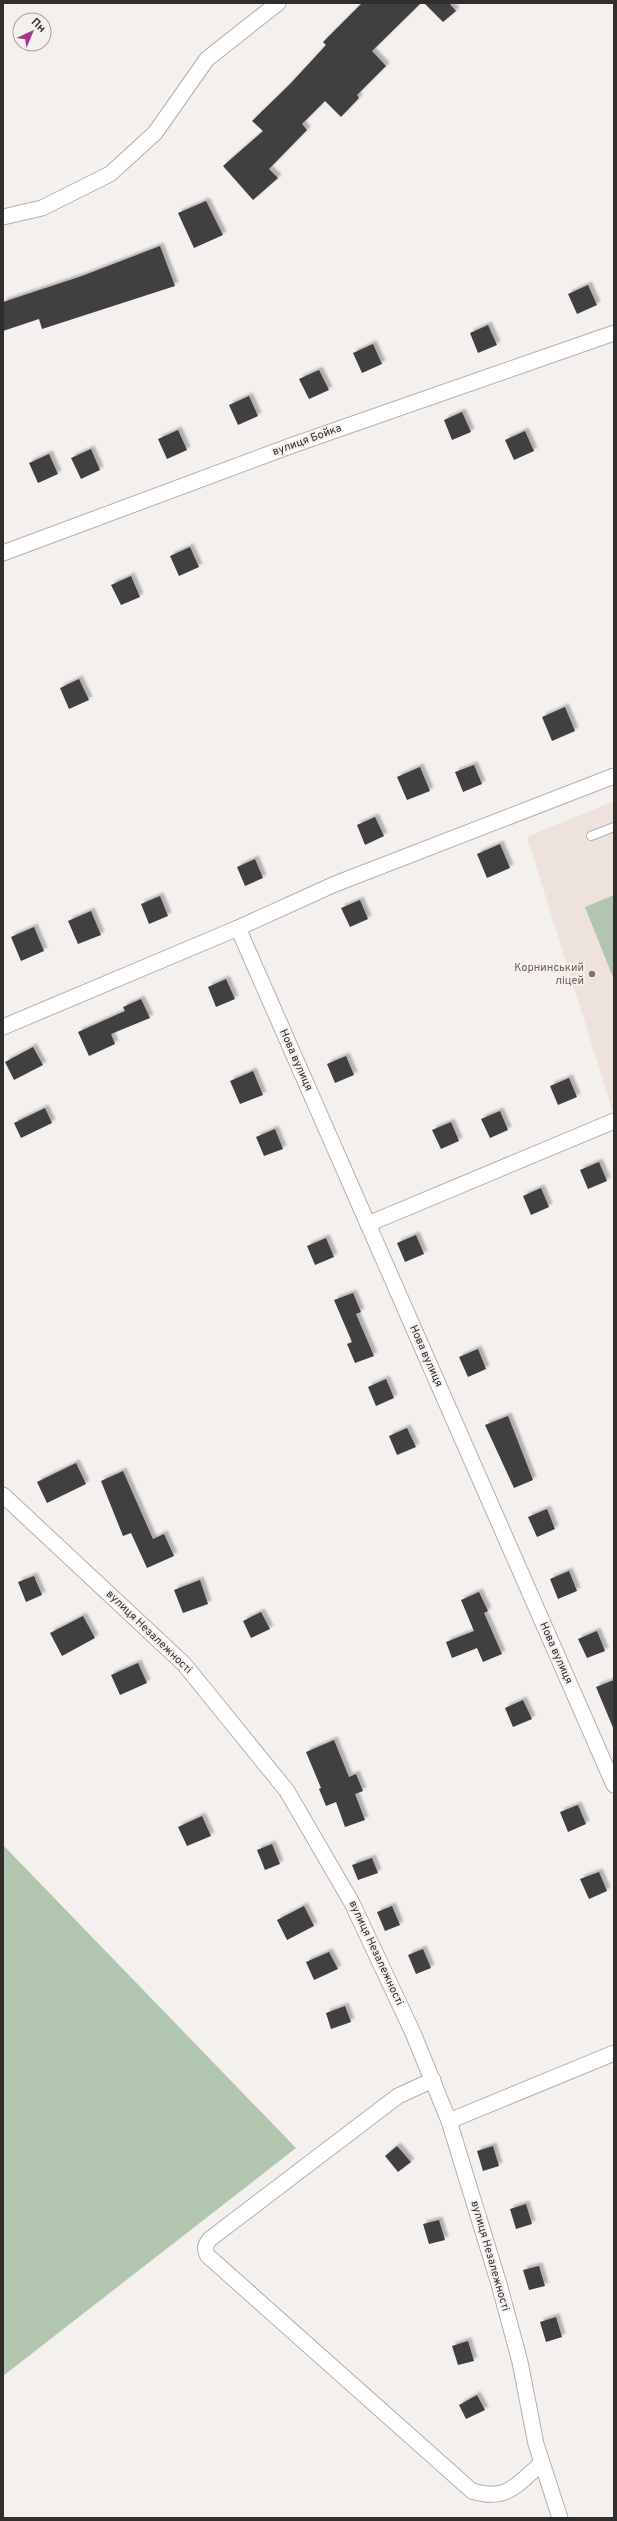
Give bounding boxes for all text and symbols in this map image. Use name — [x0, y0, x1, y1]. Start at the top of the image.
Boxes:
north arrow — [12, 12, 52, 52]
text: Пн — [28, 15, 48, 36]
street label: вулиця Бойка — [271, 421, 344, 459]
place label: Корнинський ліцей — [514, 961, 584, 988]
marker: Корнинський ліцей — [587, 969, 597, 979]
street label: Нова вулиця — [276, 1027, 316, 1093]
street label: Нова вулиця — [406, 1323, 446, 1389]
street label: вулиця Незалежності — [103, 1587, 195, 1677]
street label: Нова вулиця — [536, 1620, 576, 1686]
street label: вулиця Незалежності — [346, 1898, 406, 2008]
street label: вулиця Незалежності — [468, 2199, 512, 2313]

